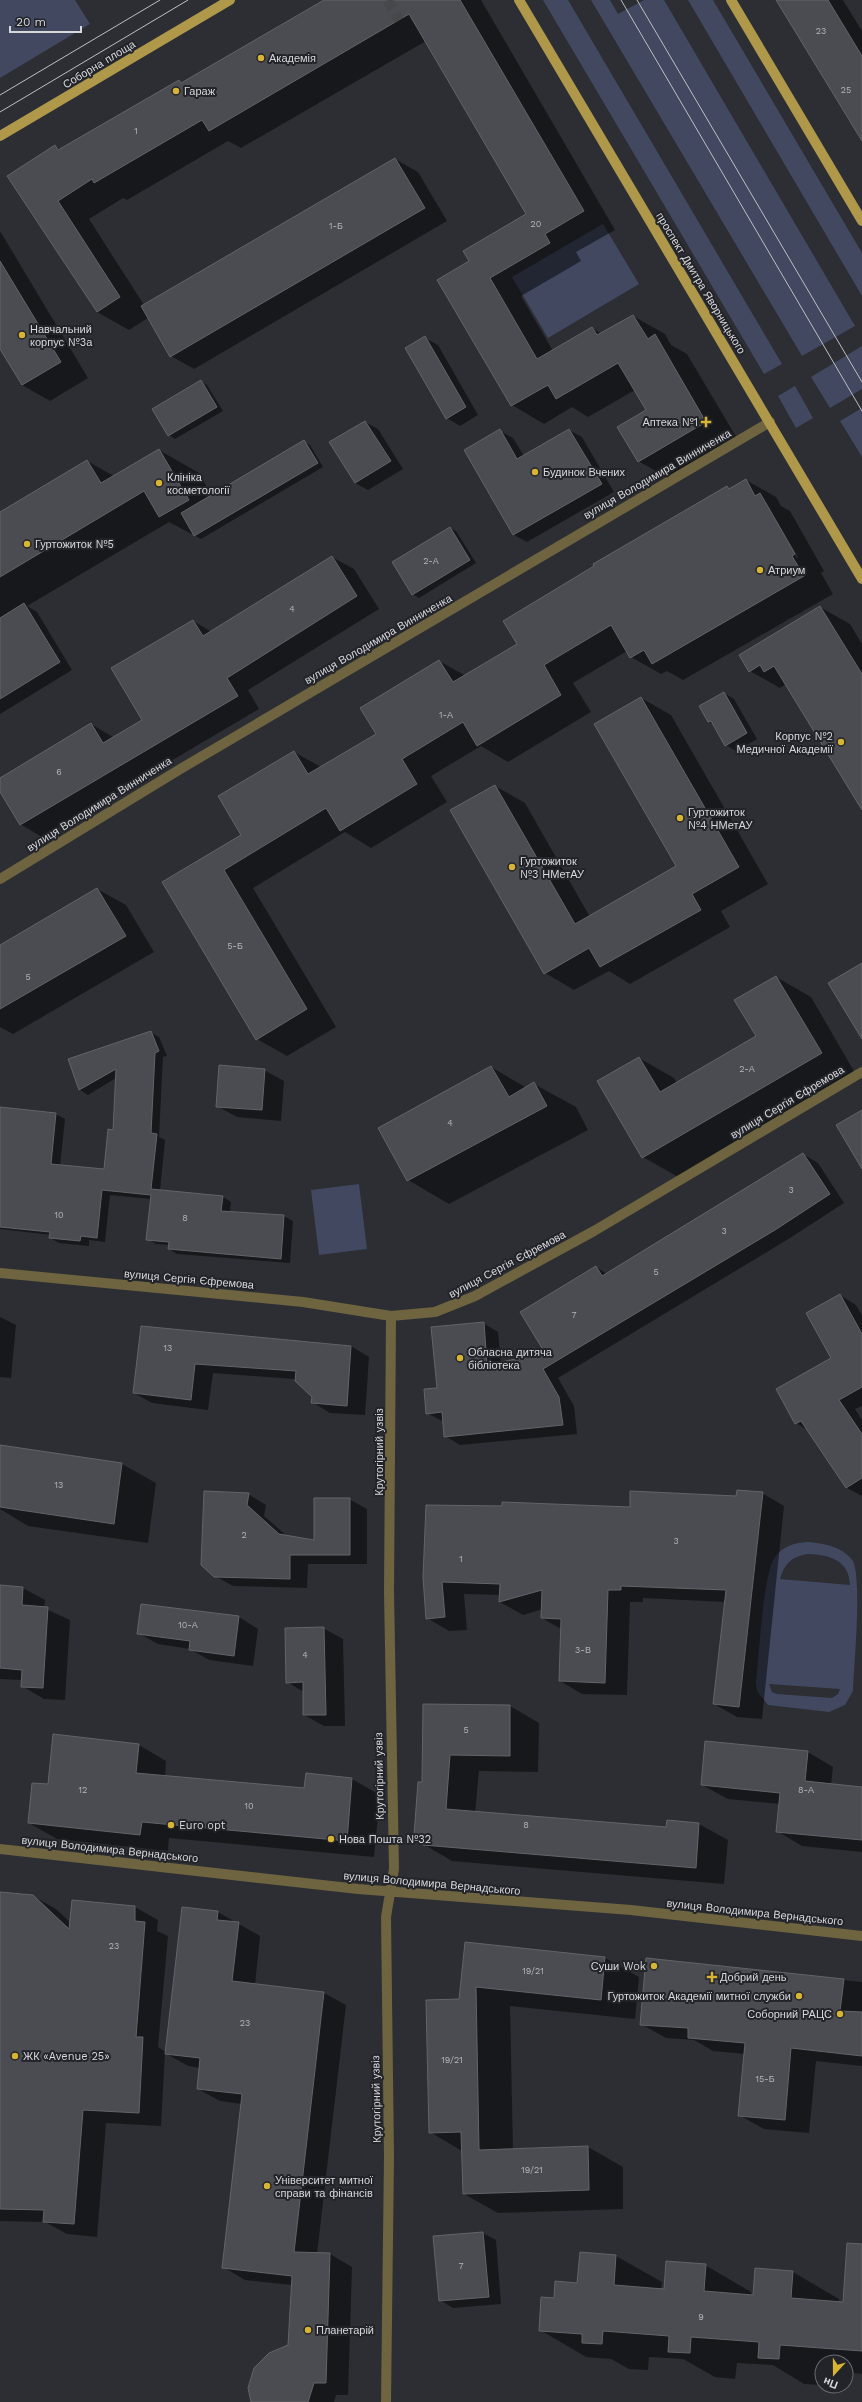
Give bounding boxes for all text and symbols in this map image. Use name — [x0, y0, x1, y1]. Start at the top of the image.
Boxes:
scale bar — [10, 8, 81, 34]
text: 20 m — [16, 15, 46, 29]
house number: 23 — [816, 26, 826, 36]
street label: Соборна площа — [61, 37, 139, 91]
place label: Академія — [269, 52, 316, 65]
marker: Академія — [256, 53, 266, 63]
place label: Гараж — [184, 85, 216, 98]
house number: 25 — [841, 85, 851, 95]
marker: Гараж — [171, 86, 181, 96]
house number: 1 — [134, 126, 138, 136]
street label: проспект Дмитра Яворницького — [653, 210, 748, 356]
house number: 20 — [531, 219, 542, 229]
house number: 1-Б — [329, 221, 343, 231]
place label: Навчальний корпус №3а — [30, 323, 93, 349]
marker: Навчальний корпус №3а — [17, 330, 27, 340]
place label: Аптека №1 — [642, 416, 698, 429]
marker: Аптека №1 — [701, 417, 711, 427]
street label: вулиця Володимира Винниченка — [581, 426, 734, 522]
place label: Будинок Вчених — [543, 466, 625, 479]
marker: Будинок Вчених — [530, 467, 540, 477]
place label: Клініка косметології — [167, 471, 230, 497]
marker: Клініка косметології — [154, 478, 164, 488]
place label: Гуртожиток №5 — [35, 538, 114, 551]
marker: Гуртожиток №5 — [22, 539, 32, 549]
house number: 2-А — [423, 556, 439, 566]
place label: Атриум — [768, 564, 805, 577]
marker: Атриум — [755, 565, 765, 575]
street label: вулиця Володимира Винниченка — [302, 591, 455, 687]
house number: 4 — [289, 604, 295, 614]
house number: 1-А — [439, 710, 453, 720]
place label: Корпус №2 Медичної Академії — [736, 730, 833, 756]
marker: Корпус №2 Медичної Академії — [836, 737, 846, 747]
street label: вулиця Володимира Винниченка — [24, 754, 175, 855]
house number: 6 — [56, 767, 62, 777]
place label: Гуртожиток №4 НМетАУ — [688, 806, 753, 832]
marker: Гуртожиток №4 НМетАУ — [675, 813, 685, 823]
place label: Гуртожиток №3 НМетАУ — [520, 855, 585, 881]
marker: Гуртожиток №3 НМетАУ — [507, 862, 517, 872]
house number: 5-Б — [227, 941, 243, 951]
house number: 5 — [25, 972, 31, 982]
street label: вулиця Сергія Єфремова — [728, 1063, 847, 1142]
house number: 2-А — [739, 1064, 755, 1074]
house number: 4 — [447, 1118, 453, 1128]
house number: 3 — [788, 1185, 794, 1195]
house number: 10 — [54, 1210, 64, 1220]
house number: 8 — [182, 1213, 188, 1223]
house number: 3 — [721, 1226, 727, 1236]
street label: вулиця Сергія Єфремова — [447, 1228, 569, 1301]
street label: вулиця Сергія Єфремова — [123, 1267, 255, 1292]
house number: 5 — [653, 1267, 659, 1277]
house number: 7 — [571, 1310, 577, 1320]
house number: 13 — [164, 1343, 172, 1353]
place label: Обласна дитяча бібліотека — [468, 1346, 553, 1372]
marker: Обласна дитяча бібліотека — [455, 1353, 465, 1363]
street label: Крутогірний узвіз — [373, 1408, 386, 1496]
house number: 13 — [55, 1480, 63, 1490]
house number: 2 — [241, 1530, 247, 1540]
house number: 3 — [673, 1536, 679, 1546]
house number: 1 — [459, 1554, 463, 1564]
house number: 10-А — [178, 1620, 198, 1630]
house number: 3-В — [575, 1645, 591, 1655]
house number: 4 — [302, 1650, 308, 1660]
house number: 5 — [463, 1725, 469, 1735]
street label: Крутогірний узвіз — [372, 1732, 387, 1820]
house number: 12 — [79, 1785, 87, 1795]
house number: 8-А — [798, 1785, 814, 1795]
house number: 10 — [244, 1801, 254, 1811]
place label: Euro opt — [179, 1819, 226, 1832]
marker: Euro opt — [166, 1820, 176, 1830]
house number: 8 — [523, 1820, 529, 1830]
place label: Нова Пошта №32 — [339, 1833, 431, 1846]
street label: вулиця Володимира Вернадського — [21, 1834, 199, 1865]
marker: Нова Пошта №32 — [326, 1834, 336, 1844]
street label: вулиця Володимира Вернадського — [343, 1869, 521, 1898]
street label: вулиця Володимира Вернадського — [666, 1897, 844, 1928]
house number: 23 — [109, 1941, 119, 1951]
place label: Суши Wok — [591, 1960, 646, 1973]
marker: Суши Wok — [649, 1961, 659, 1971]
house number: 19/21 — [522, 1966, 544, 1976]
place label: Добрий день — [720, 1971, 787, 1984]
marker: Добрий день — [707, 1972, 717, 1982]
place label: Гуртожиток Академії митної служби — [607, 1990, 791, 2003]
marker: Гуртожиток Академії митної служби — [794, 1991, 804, 2001]
place label: Соборний РАЦС — [747, 2008, 832, 2021]
marker: Соборний РАЦС — [835, 2009, 845, 2019]
house number: 23 — [240, 2018, 250, 2028]
place label: ЖК «Avenue 25» — [23, 2050, 110, 2063]
marker: ЖК «Avenue 25» — [10, 2051, 20, 2061]
street label: Крутогірний узвіз — [369, 2055, 384, 2143]
house number: 19/21 — [441, 2055, 463, 2065]
house number: 15-Б — [755, 2074, 775, 2084]
house number: 19/21 — [521, 2165, 543, 2175]
place label: Університет митної справи та фінансів — [275, 2174, 373, 2200]
marker: Університет митної справи та фінансів — [262, 2181, 272, 2191]
house number: 7 — [458, 2261, 464, 2271]
house number: 9 — [698, 2312, 704, 2322]
place label: Планетарій — [316, 2324, 374, 2337]
marker: Планетарій — [303, 2325, 313, 2335]
north arrow — [814, 2354, 854, 2394]
text: Пн — [821, 2374, 840, 2392]

